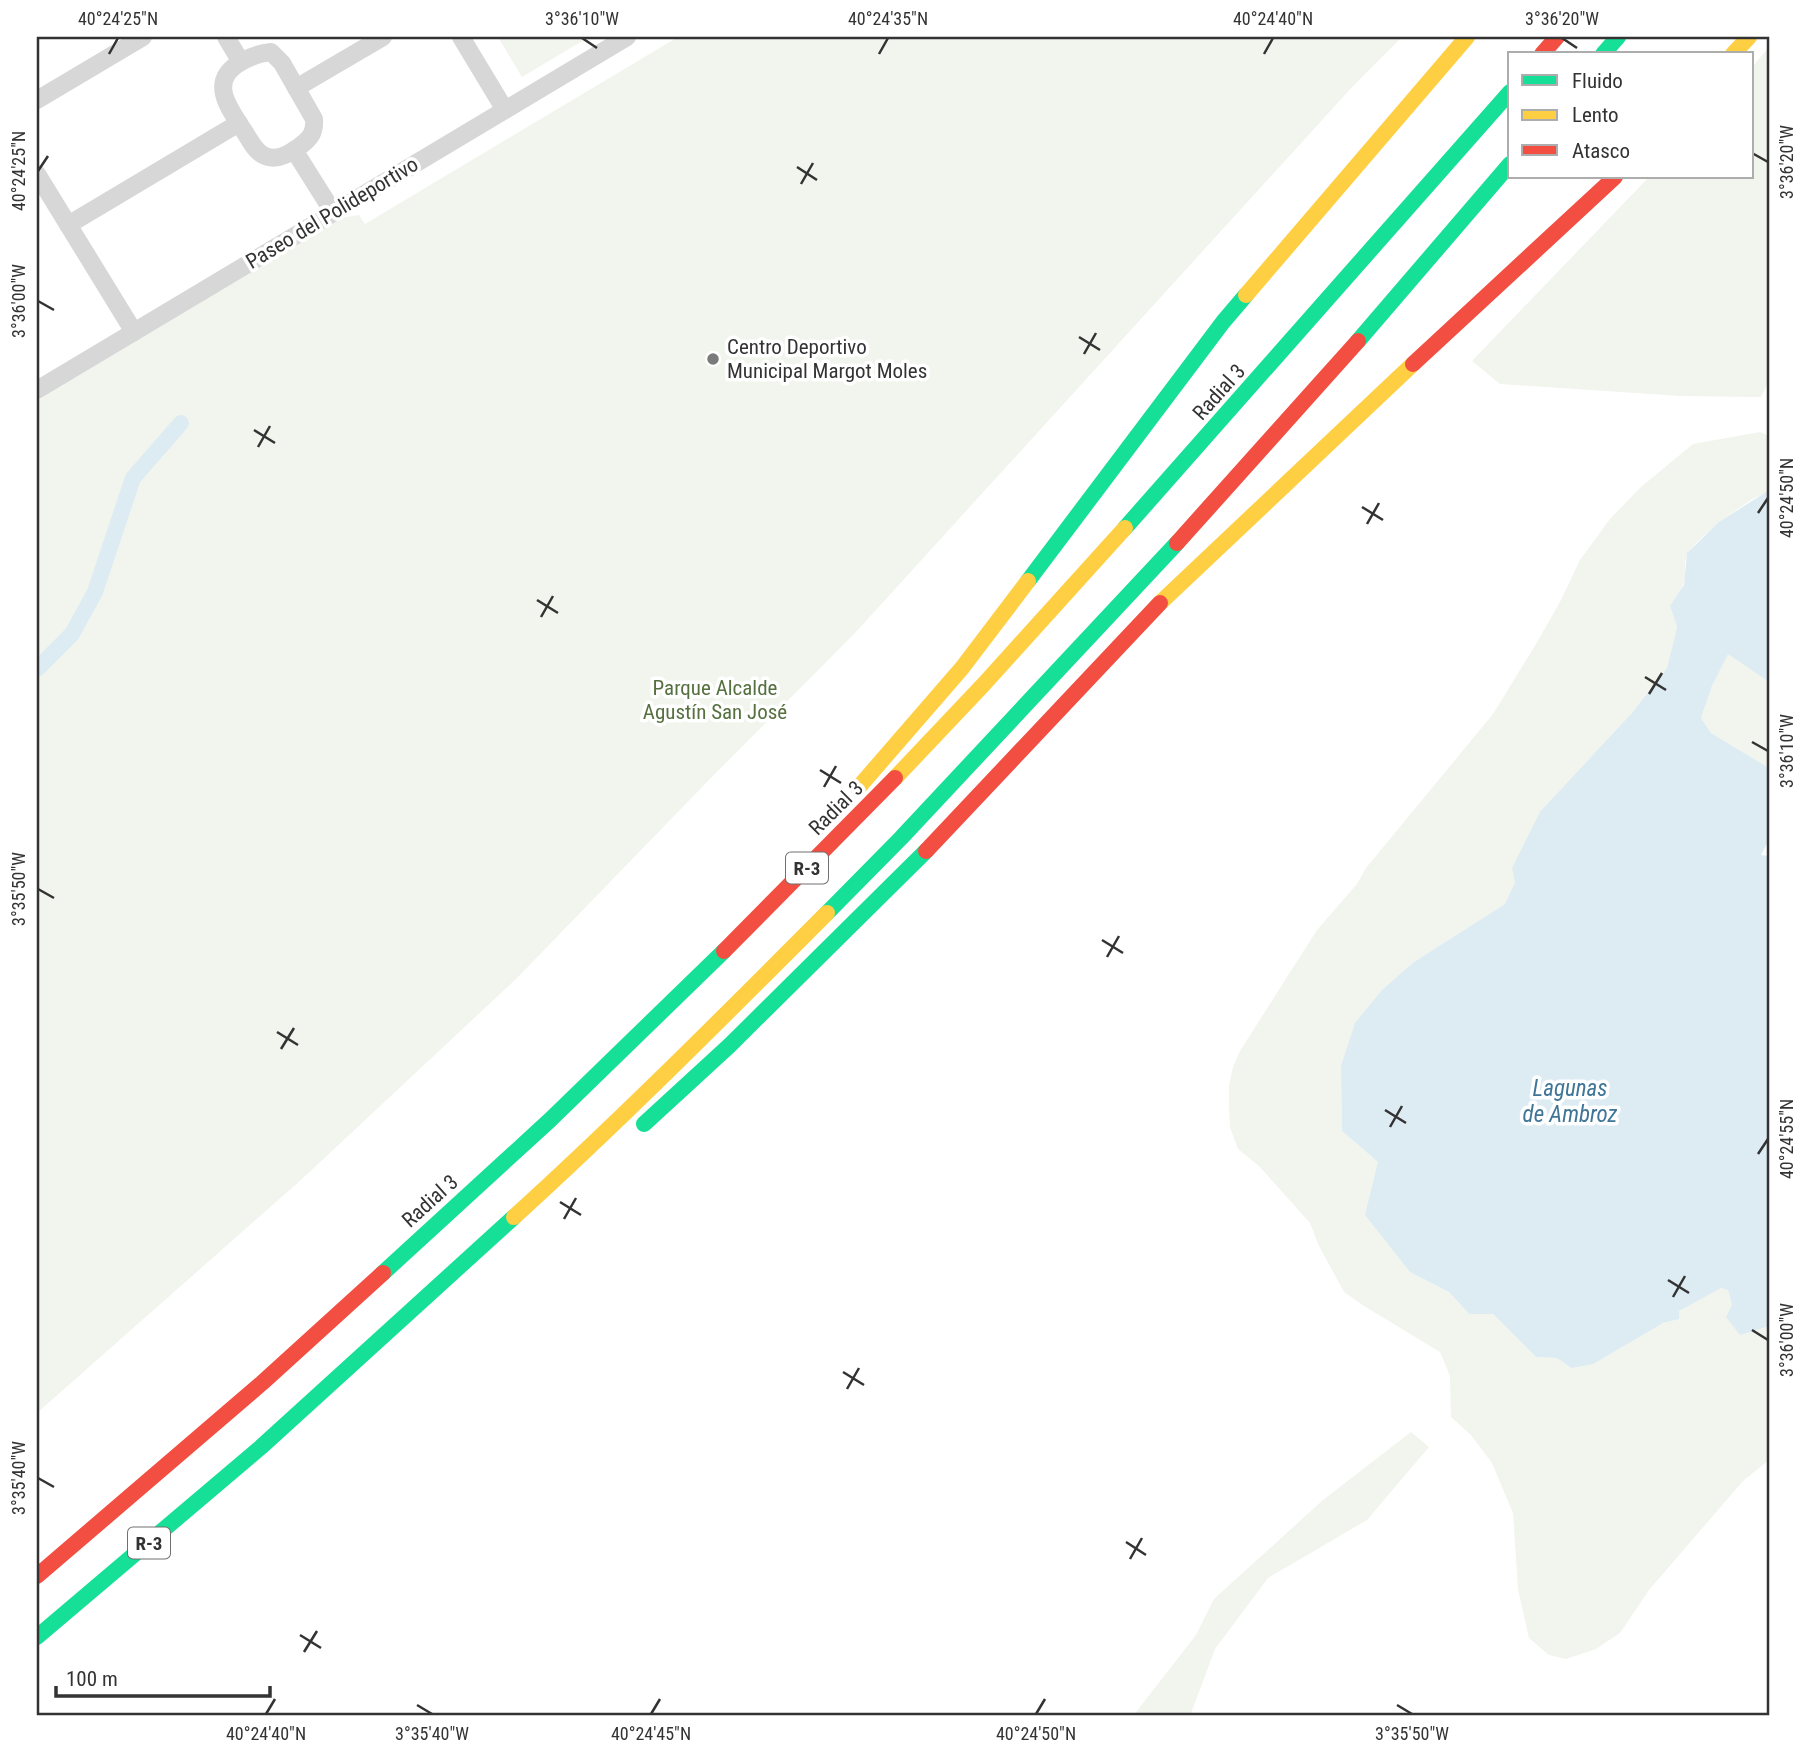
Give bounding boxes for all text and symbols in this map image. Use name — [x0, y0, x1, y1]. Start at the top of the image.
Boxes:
text: 40°24'25"N — [78, 8, 158, 29]
text: 3°36'10"W — [545, 8, 619, 29]
text: 40°24'35"N — [848, 8, 928, 29]
text: 40°24'40"N — [1233, 8, 1313, 29]
text: 3°36'20"W — [1525, 8, 1599, 29]
legend — [1508, 52, 1754, 178]
text: Fluido — [1572, 69, 1623, 93]
text: Lento — [1572, 103, 1619, 127]
text: 3°36'20"W — [1776, 125, 1797, 199]
text: 40°24'25"N — [8, 131, 29, 211]
text: Atasco — [1572, 139, 1630, 163]
street label: Paseo del Polideportivo — [242, 152, 422, 274]
text: 3°36'00"W — [8, 264, 29, 338]
place label: Centro Deportivo Municipal Margot Moles — [727, 335, 927, 383]
marker: Centro Deportivo Municipal Margot Moles — [705, 351, 721, 367]
street label: Radial 3 — [1188, 359, 1250, 425]
text: 40°24'50"N — [1776, 458, 1797, 538]
park label: Parque Alcalde Agustín San José — [643, 676, 787, 724]
text: 3°36'10"W — [1776, 714, 1797, 788]
street label: Radial 3 — [804, 776, 868, 840]
text: 3°35'50"W — [8, 852, 29, 926]
road number: R-3 — [786, 852, 828, 884]
water label: Lagunas de Ambroz — [1523, 1075, 1618, 1128]
text: 40°24'55"N — [1776, 1099, 1797, 1179]
street label: Radial 3 — [397, 1170, 463, 1232]
text: 3°36'00"W — [1776, 1303, 1797, 1377]
text: 3°35'40"W — [8, 1441, 29, 1515]
road number: R-3 — [128, 1527, 170, 1558]
scale bar — [56, 1655, 270, 1699]
text: 100 m — [66, 1667, 118, 1691]
text: 40°24'40"N — [226, 1723, 306, 1744]
text: 3°35'40"W — [395, 1723, 469, 1744]
text: 40°24'45"N — [611, 1723, 691, 1744]
text: 40°24'50"N — [996, 1723, 1076, 1744]
text: 3°35'50"W — [1375, 1723, 1449, 1744]

